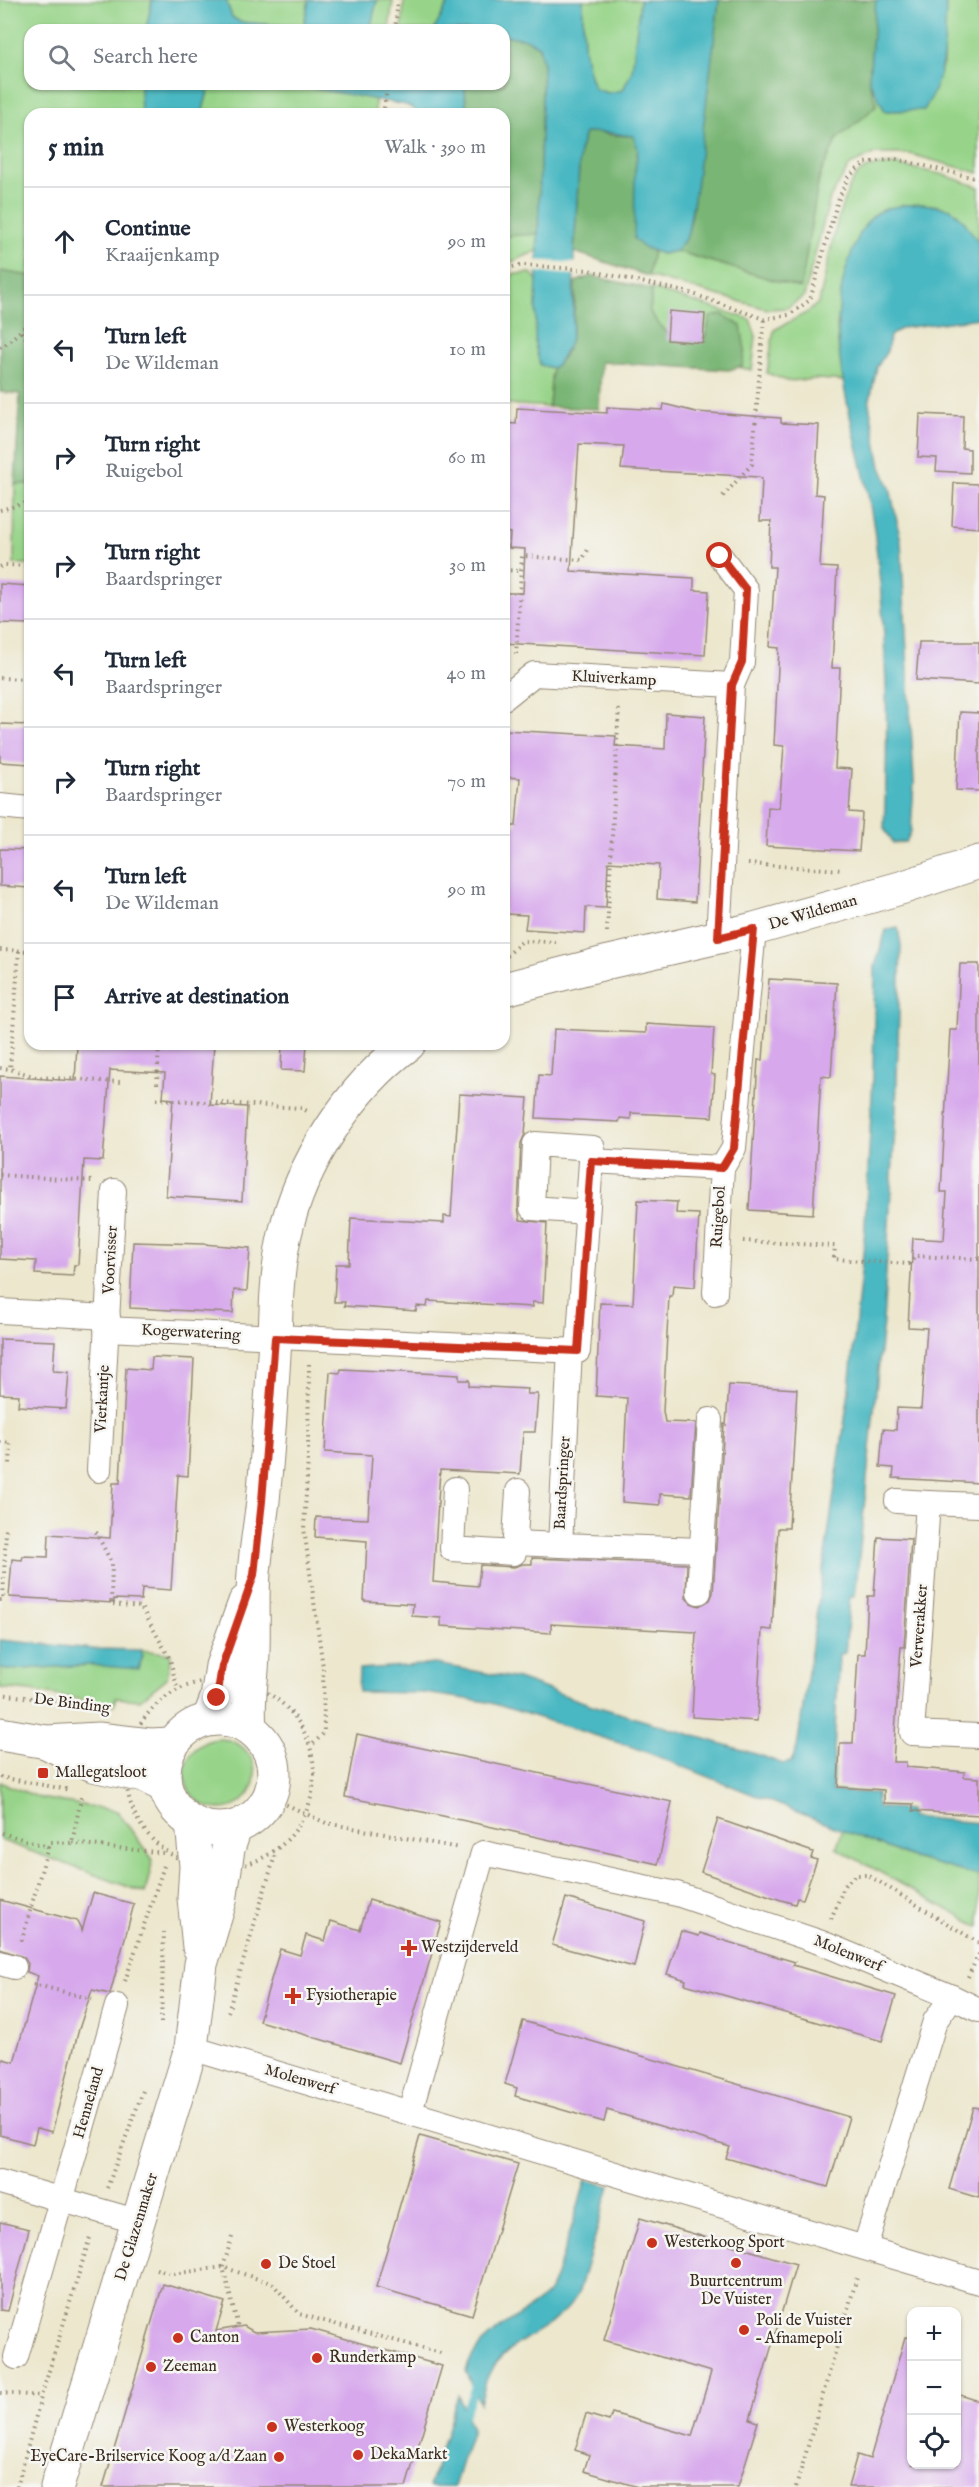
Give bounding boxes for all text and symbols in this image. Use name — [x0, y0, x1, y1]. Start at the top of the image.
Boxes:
search box — [24, 24, 510, 90]
icon: search — [45, 41, 78, 74]
text: Search here — [93, 43, 198, 71]
text: 5 min — [48, 131, 104, 164]
text: Walk · 390 m — [384, 135, 486, 160]
text: Continue — [105, 215, 191, 243]
icon: ahead — [48, 225, 81, 258]
text: 90 m — [448, 229, 486, 254]
text: Kraaijenkamp — [105, 243, 220, 268]
text: Turn left — [105, 323, 187, 351]
icon: left — [48, 333, 81, 366]
text: 10 m — [449, 337, 486, 362]
text: De Wildeman — [105, 351, 219, 376]
text: Turn right — [105, 431, 200, 459]
icon: right — [48, 441, 81, 474]
text: 60 m — [448, 445, 486, 470]
text: Ruigebol — [105, 459, 183, 484]
text: Turn right — [105, 539, 200, 567]
route start — [706, 542, 732, 568]
icon: right — [48, 549, 81, 582]
text: 30 m — [449, 553, 486, 578]
text: Baardspringer — [105, 567, 222, 592]
text: Turn left — [105, 647, 187, 675]
icon: left — [48, 657, 81, 690]
text: 40 m — [447, 661, 486, 686]
street label: Kluiverkamp — [571, 667, 657, 691]
text: Baardspringer — [105, 675, 222, 700]
text: Turn right — [105, 755, 200, 783]
icon: right — [48, 765, 81, 798]
text: 70 m — [447, 769, 486, 794]
text: Baardspringer — [105, 783, 222, 808]
text: Turn left — [105, 863, 187, 891]
icon: left — [48, 873, 81, 906]
text: 90 m — [448, 877, 486, 902]
text: De Wildeman — [105, 891, 219, 916]
street label: De Wildeman — [766, 891, 860, 935]
icon: arrive — [48, 981, 81, 1014]
text: Arrive at destination — [105, 983, 289, 1011]
street label: Ruigebol — [707, 1185, 731, 1249]
street label: Voorvisser — [99, 1225, 123, 1296]
street label: Kogerwatering — [141, 1320, 242, 1346]
street label: Vierkantje — [91, 1364, 115, 1435]
street label: Baardspringer — [551, 1436, 575, 1530]
street label: Verwerakker — [907, 1583, 933, 1669]
route end — [203, 1684, 229, 1710]
street label: De Binding — [33, 1689, 112, 1719]
place label: Mallegatsloot — [55, 1763, 147, 1783]
marker: Mallegatsloot — [36, 1766, 50, 1780]
street label: Molenwerf — [810, 1931, 889, 1978]
place label: Westzijderveld — [421, 1938, 519, 1958]
marker: Westzijderveld — [402, 1941, 416, 1955]
place label: Fysiotherapie — [306, 1986, 397, 2006]
marker: Fysiotherapie — [284, 1987, 302, 2005]
street label: Molenwerf — [262, 2060, 341, 2101]
street label: Henneland — [69, 2064, 109, 2141]
street label: De Glazenmaker — [111, 2170, 163, 2283]
place label: Westerkoog Sport — [664, 2233, 785, 2253]
marker: Westerkoog Sport — [645, 2236, 659, 2250]
place label: De Stoel — [278, 2254, 336, 2274]
marker: Buurtcentrum De Vuister — [729, 2256, 743, 2270]
marker: De Stoel — [259, 2257, 273, 2271]
place label: Buurtcentrum De Vuister — [689, 2272, 783, 2310]
map controls — [907, 2307, 961, 2469]
button: + — [907, 2307, 961, 2361]
place label: Poli de Vuister – Afnamepoli — [756, 2311, 852, 2349]
marker: Poli de Vuister – Afnamepoli — [737, 2323, 751, 2337]
place label: Canton — [190, 2328, 240, 2348]
marker: Canton — [171, 2331, 185, 2345]
place label: Runderkamp — [329, 2348, 416, 2368]
marker: Runderkamp — [310, 2351, 324, 2365]
place label: Zeeman — [163, 2357, 217, 2377]
marker: Zeeman — [144, 2360, 158, 2374]
button: − — [907, 2361, 961, 2415]
button: locate — [907, 2415, 961, 2469]
place label: Westerkoog — [284, 2417, 365, 2437]
marker: Westerkoog — [265, 2420, 279, 2434]
place label: DekaMarkt — [370, 2445, 448, 2465]
place label: EyeCare-Brilservice Koog a/d Zaan — [30, 2447, 267, 2467]
marker: DekaMarkt — [351, 2448, 365, 2462]
marker: EyeCare-Brilservice Koog a/d Zaan — [272, 2450, 286, 2464]

